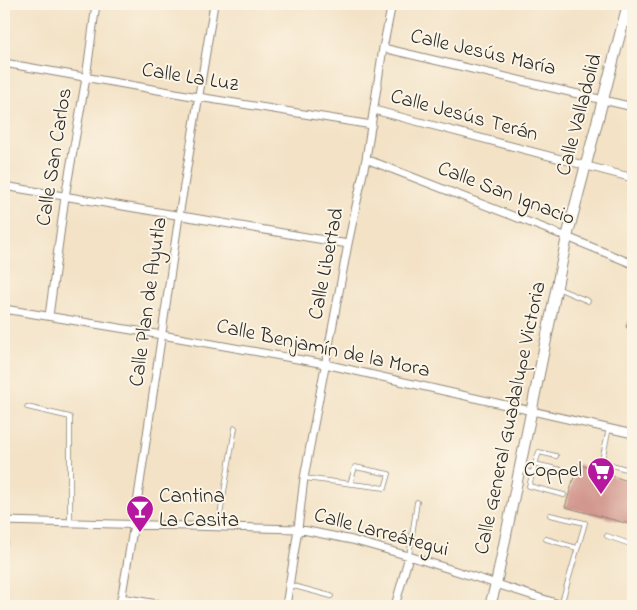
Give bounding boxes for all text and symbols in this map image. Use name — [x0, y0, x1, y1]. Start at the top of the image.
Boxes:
street label: Calle Jesús María — [407, 22, 559, 84]
street label: Calle Valladolid — [549, 50, 611, 179]
street label: Calle La Luz — [140, 56, 241, 100]
street label: Calle Jesús Terán — [387, 82, 541, 150]
street label: Calle San Carlos — [29, 86, 81, 228]
street label: Calle San Ignacio — [432, 154, 579, 236]
street label: Calle Libertad — [301, 205, 353, 322]
street label: Calle Plan de Ayutla — [122, 215, 178, 389]
street label: Calle General Guadalupe Victoria — [467, 279, 555, 557]
street label: Calle Benjamín de la Mora — [213, 312, 433, 386]
place label: Coppel — [524, 456, 582, 486]
supermarket icon: Coppel — [586, 456, 616, 495]
place label: Cantina La Casita — [159, 482, 239, 536]
bar icon: Cantina La Casita — [125, 494, 155, 533]
street label: Calle Larreátegui — [310, 501, 452, 567]

